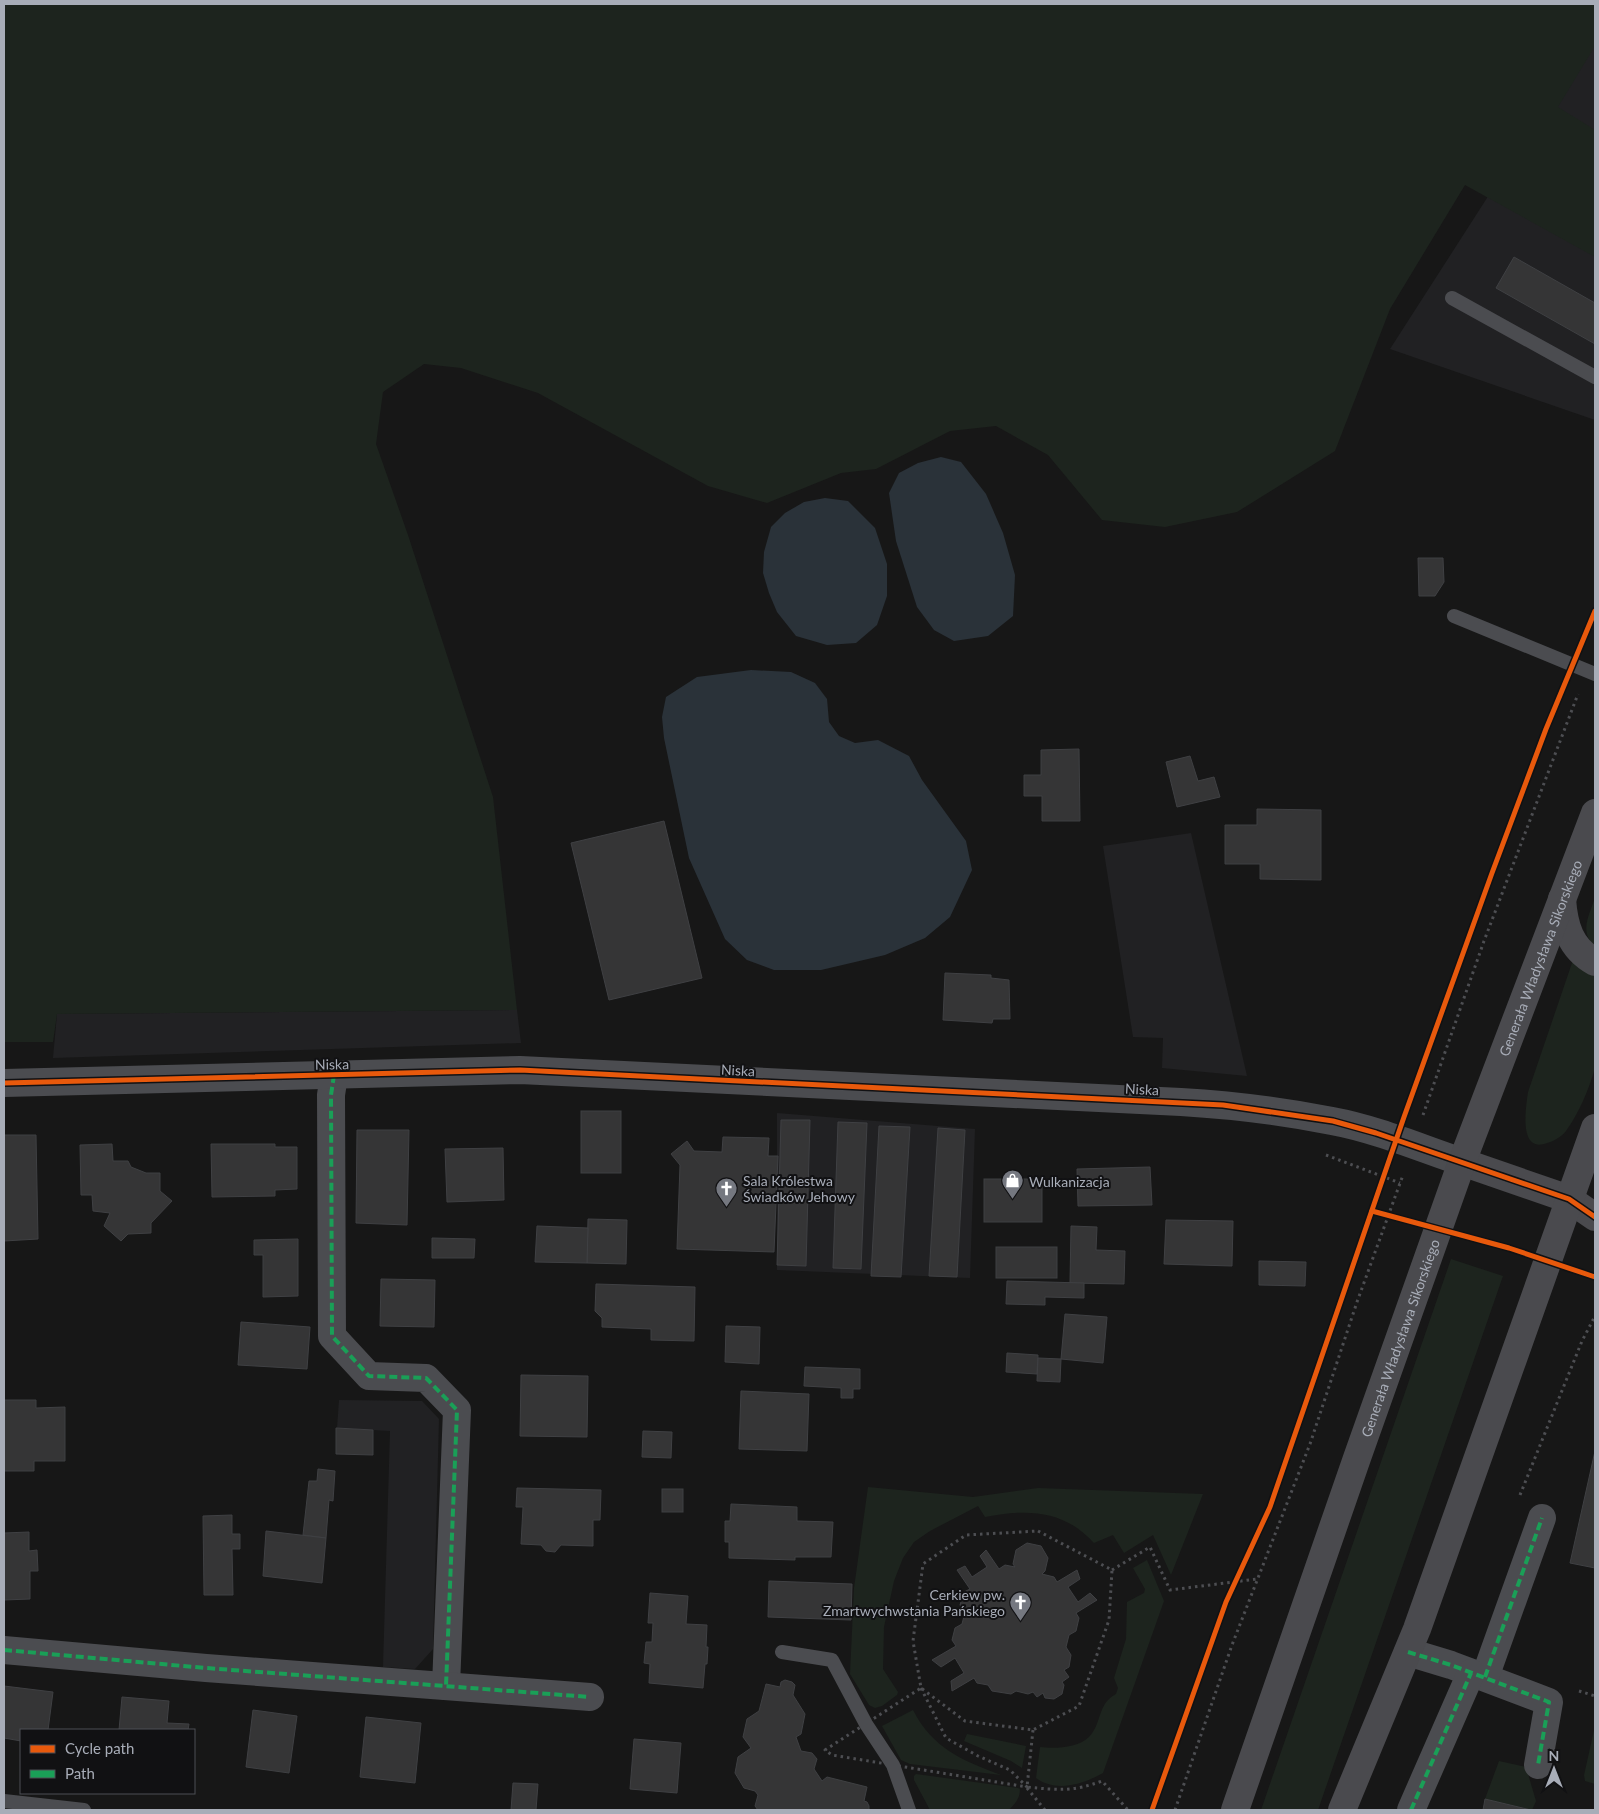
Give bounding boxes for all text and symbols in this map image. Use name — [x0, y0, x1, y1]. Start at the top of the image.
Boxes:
street label: Generała Władysława Sikorskiego — [1495, 857, 1585, 1058]
street label: Niska — [315, 1055, 349, 1073]
street label: Niska — [721, 1061, 756, 1079]
street label: Niska — [1125, 1080, 1160, 1098]
shop icon: Wulkanizacja — [1001, 1169, 1025, 1200]
place label: Sala Królestwa Świadków Jehowy — [743, 1172, 856, 1205]
place label: Wulkanizacja — [1029, 1173, 1110, 1190]
church icon: Sala Królestwa Świadków Jehowy — [715, 1176, 739, 1207]
street label: Generała Władysława Sikorskiego — [1357, 1237, 1443, 1439]
place label: Cerkiew pw. Zmartwychwstania Pańskiego — [823, 1586, 1005, 1619]
church icon: Cerkiew pw. Zmartwychwstania Pańskiego — [1009, 1590, 1033, 1621]
legend — [20, 1729, 195, 1794]
text: Cycle path — [65, 1739, 134, 1757]
north arrow — [1529, 1744, 1579, 1794]
text: N — [1549, 1747, 1559, 1764]
text: Path — [65, 1764, 95, 1782]

